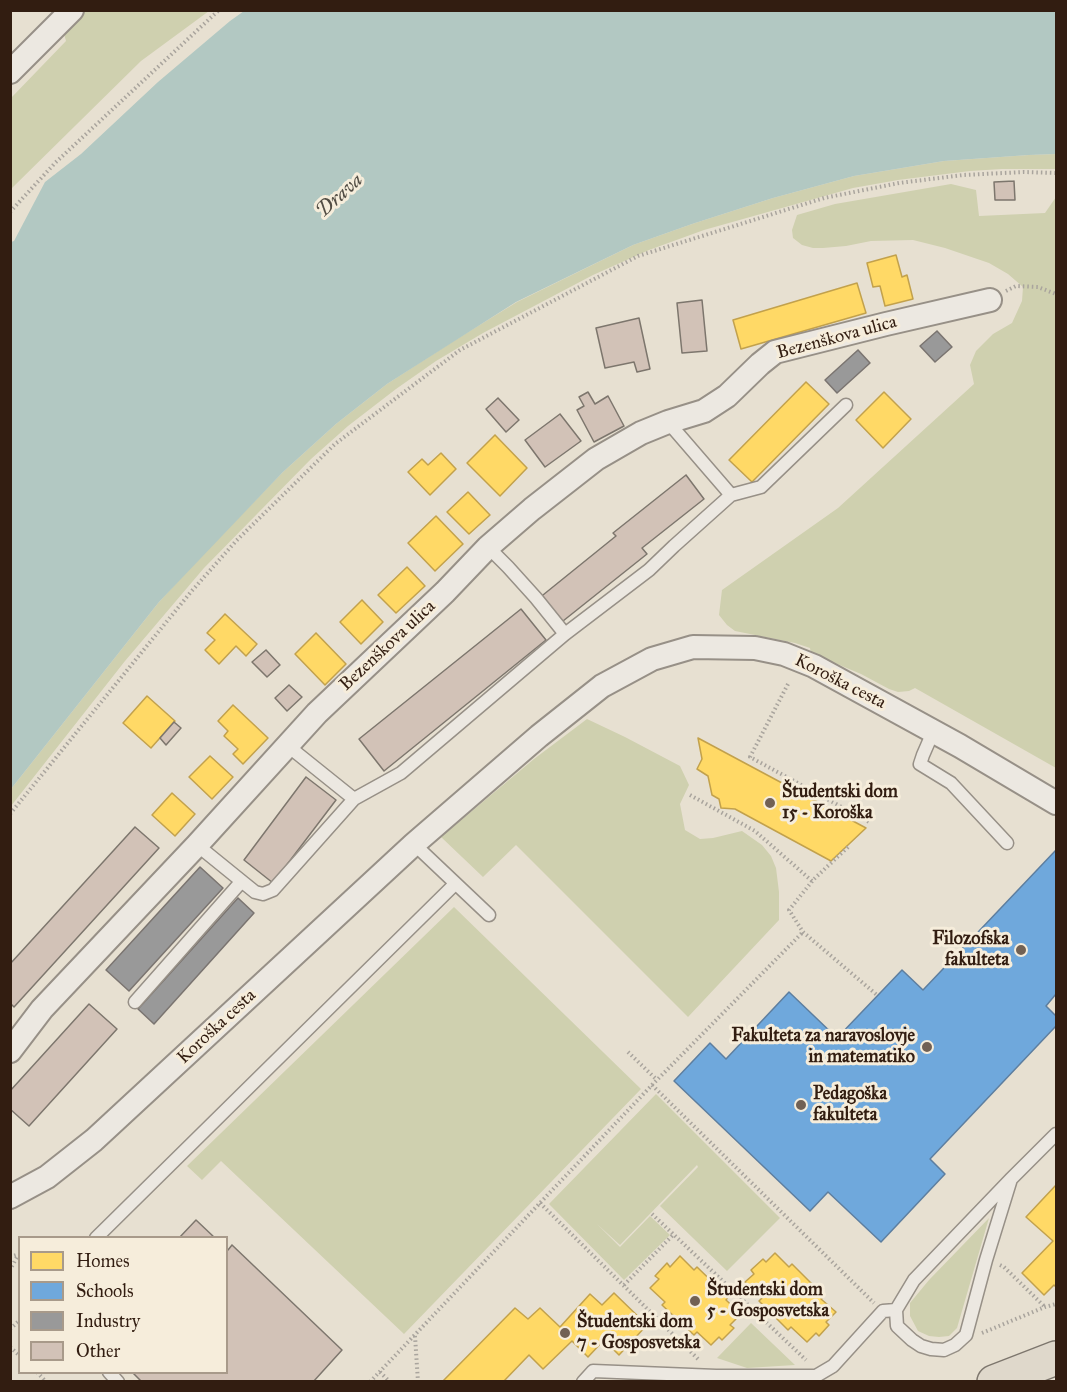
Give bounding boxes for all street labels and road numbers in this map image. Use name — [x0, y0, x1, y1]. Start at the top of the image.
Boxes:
street label: Bezenškova ulica — [775, 312, 899, 364]
street label: Bezenškova ulica — [336, 596, 440, 696]
street label: Koroška cesta — [791, 650, 889, 714]
street label: Koroška cesta — [173, 985, 261, 1069]

